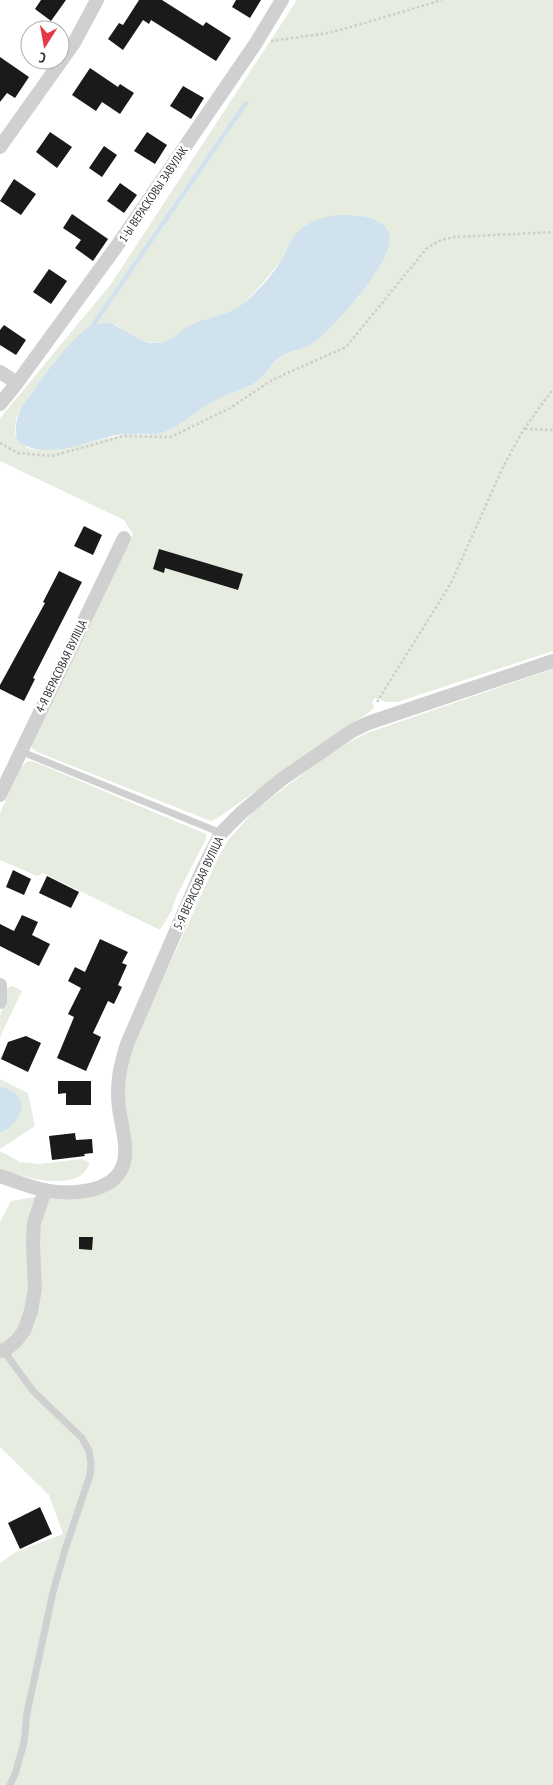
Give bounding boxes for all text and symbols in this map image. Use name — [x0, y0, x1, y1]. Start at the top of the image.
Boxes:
north arrow — [20, 20, 70, 70]
text: С — [37, 48, 47, 67]
street label: 1-Ы ВЕРАСКОВЫ ЗАВУЛАК — [115, 143, 191, 245]
street label: 4-Я ВЕРАСОВАЯ ВУЛІЦА — [32, 617, 90, 715]
street label: 5-Я ВЕРАСОВАЯ ВУЛІЦА — [170, 834, 226, 932]

